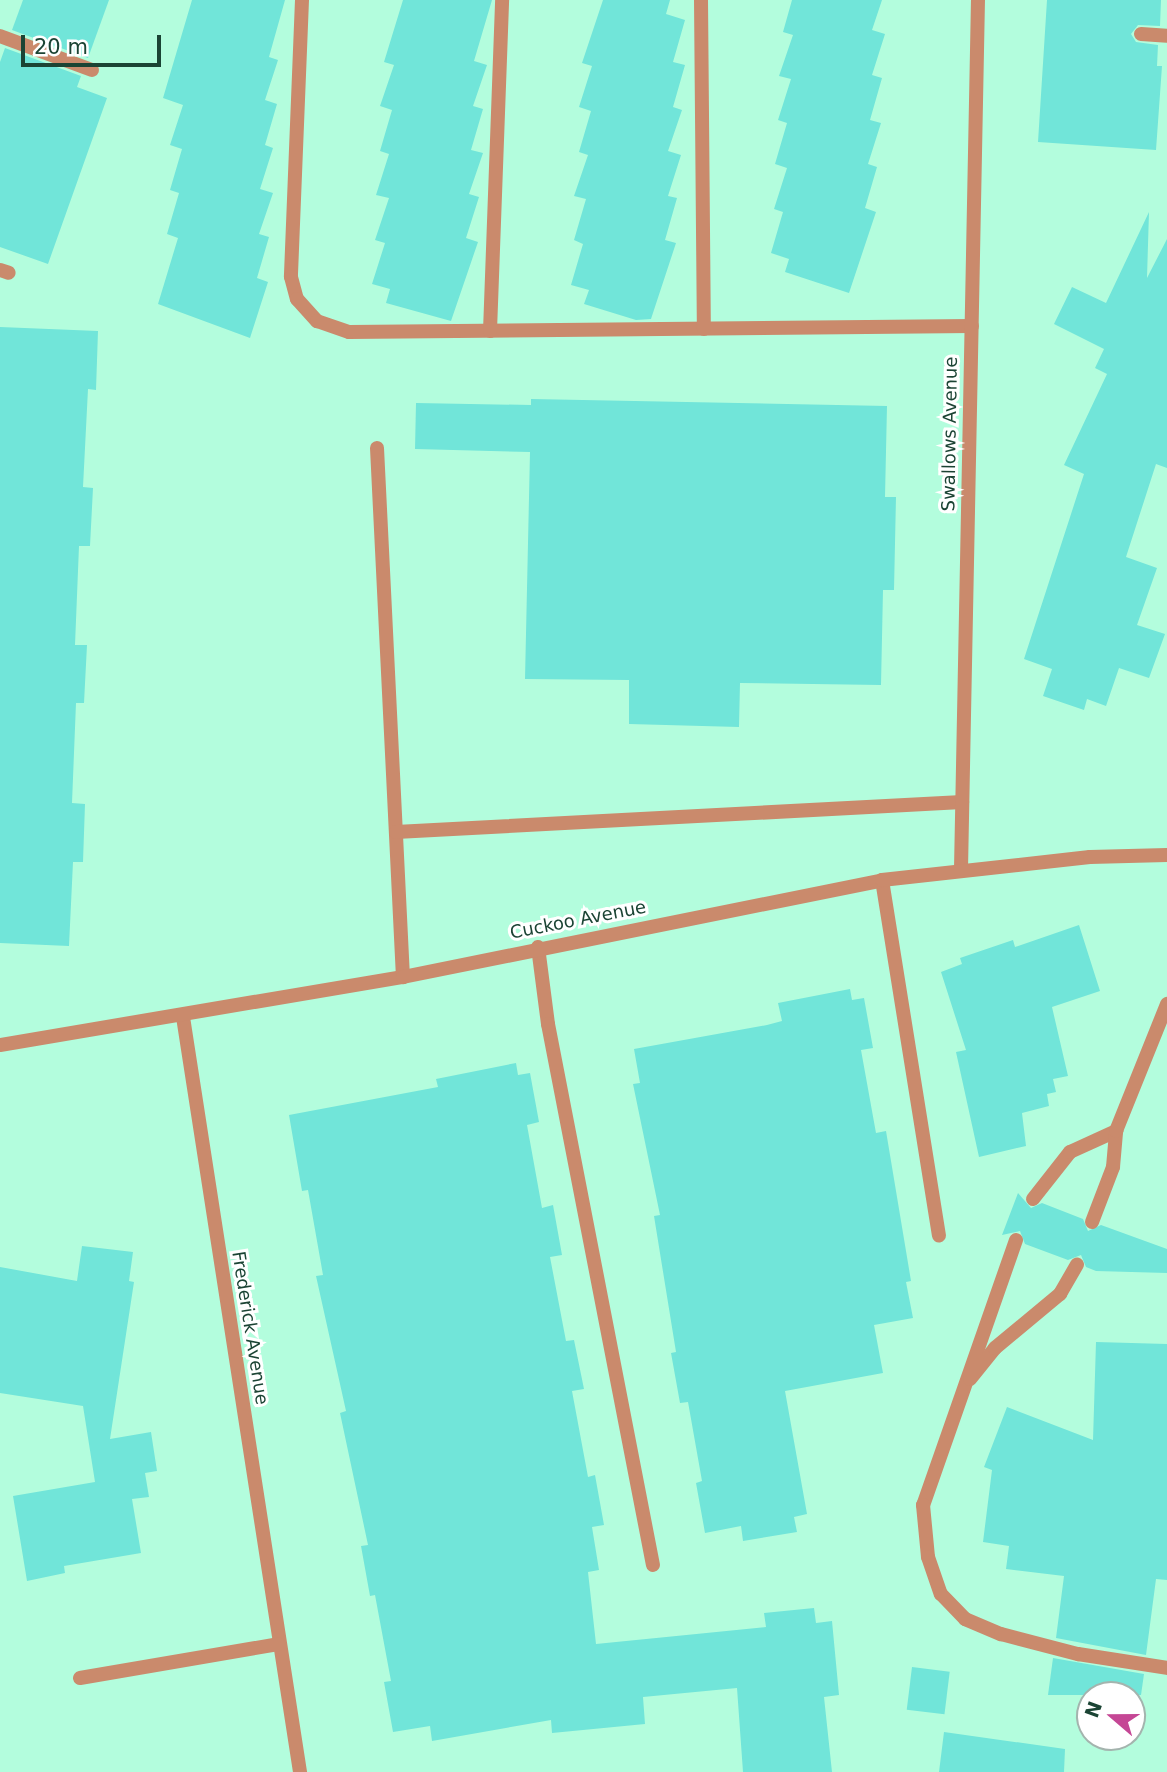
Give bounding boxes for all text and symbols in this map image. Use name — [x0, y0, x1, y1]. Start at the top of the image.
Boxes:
scale bar — [24, 21, 164, 65]
text: 20 m — [34, 35, 88, 59]
street label: Swallows Avenue — [938, 356, 962, 512]
street label: Cuckoo Avenue — [508, 896, 648, 944]
street label: Frederick Avenue — [227, 1250, 273, 1406]
north arrow — [1076, 1681, 1146, 1751]
text: N — [1080, 1698, 1106, 1721]

